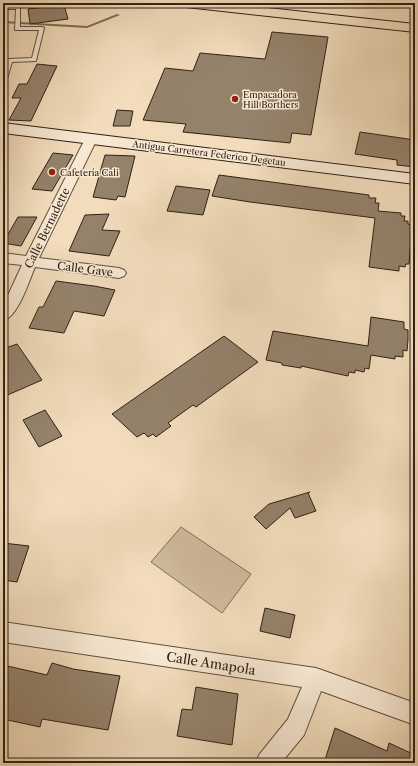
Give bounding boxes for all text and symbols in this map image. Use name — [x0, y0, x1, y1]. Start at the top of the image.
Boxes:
place label: Empacadora Hill Borthers — [243, 89, 298, 110]
marker: Empacadora Hill Borthers — [230, 94, 240, 104]
street label: Antigua Carretera Federico Degetau — [131, 138, 287, 168]
marker: Cafetería Cali — [47, 167, 57, 177]
place label: Cafetería Cali — [60, 167, 119, 178]
street label: Calle Bernadette — [21, 185, 73, 271]
street label: Calle Gave — [56, 259, 114, 279]
street label: Calle Amapola — [165, 648, 257, 678]

